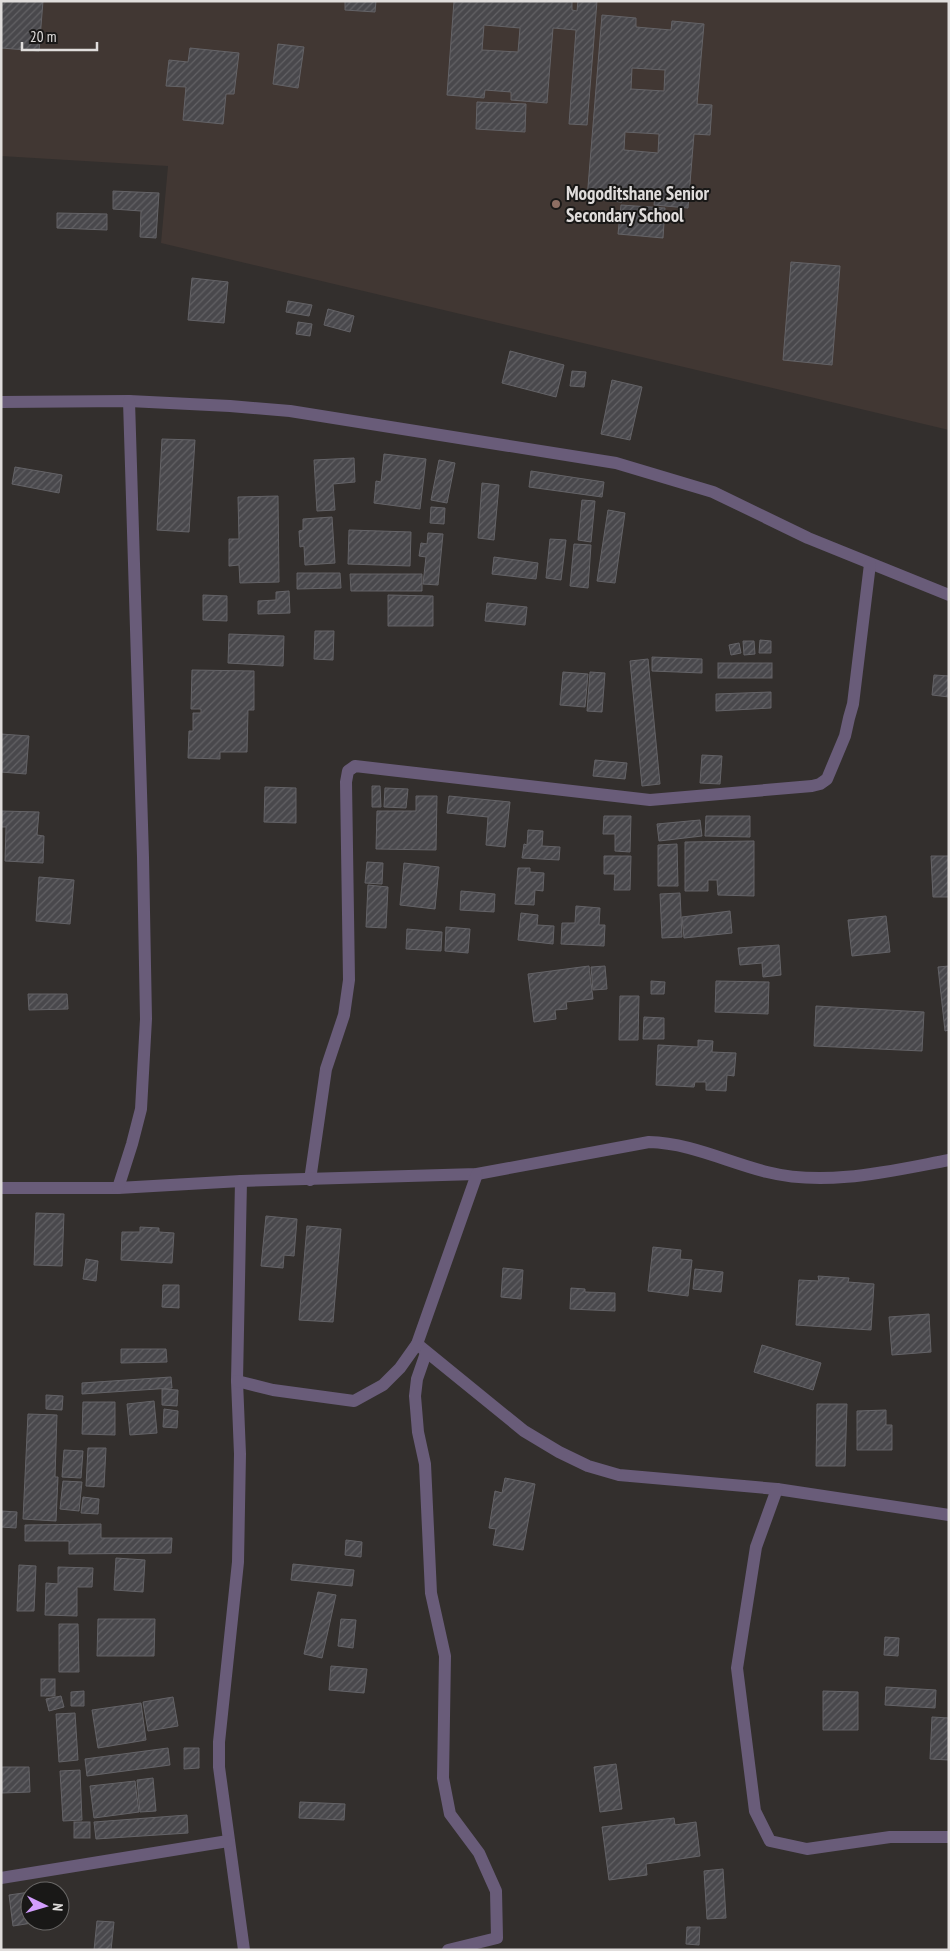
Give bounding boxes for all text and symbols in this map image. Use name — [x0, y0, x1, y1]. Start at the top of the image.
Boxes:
scale bar — [22, 20, 98, 52]
text: 20 m — [30, 27, 56, 46]
place label: Mogoditshane Senior Secondary School — [566, 181, 710, 227]
marker: Mogoditshane Senior Secondary School — [550, 198, 562, 210]
north arrow — [20, 1881, 70, 1931]
text: N — [49, 1903, 67, 1912]

